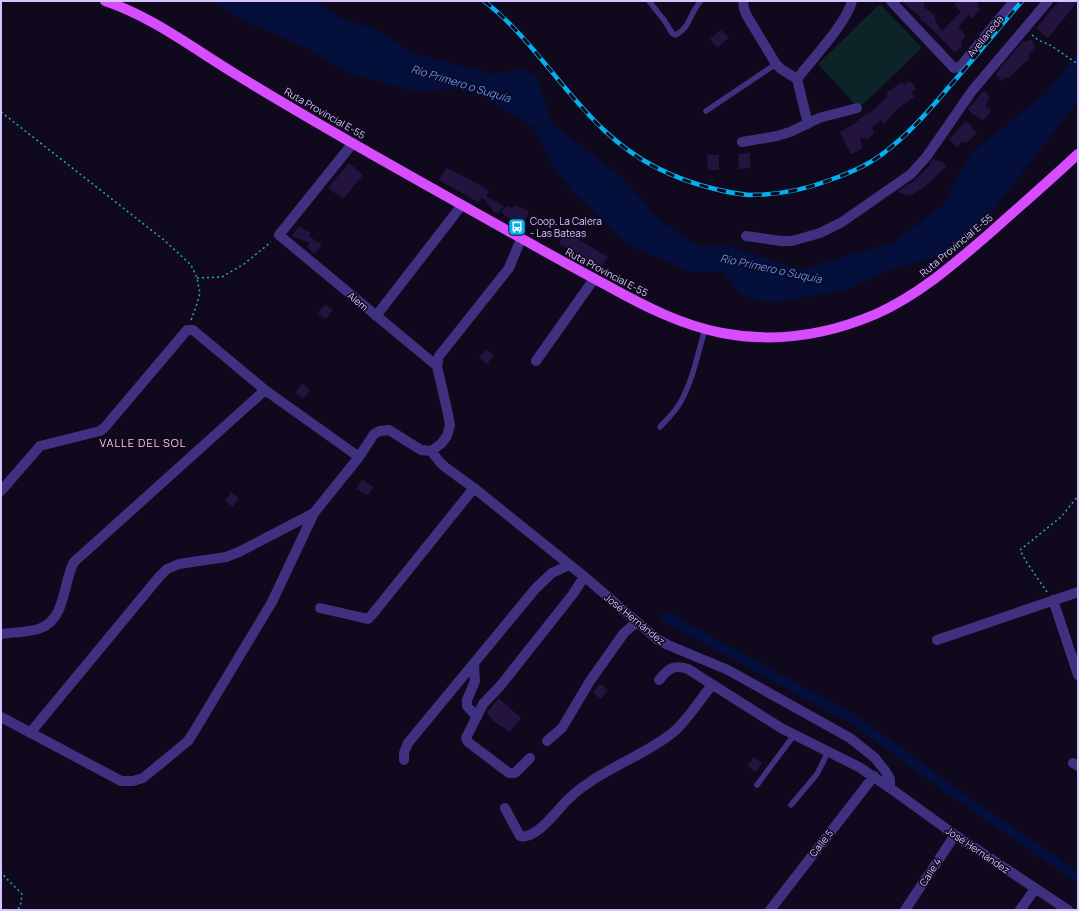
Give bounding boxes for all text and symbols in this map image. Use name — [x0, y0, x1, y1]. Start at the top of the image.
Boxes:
street label: Avellaneda — [964, 12, 1006, 60]
water label: Río Primero o Suquía — [409, 61, 513, 106]
street label: Ruta Provincial E-55 — [282, 84, 368, 142]
street label: Ruta Provincial E-55 — [916, 210, 996, 280]
place label: Coop. La Calera - Las Bateas — [530, 214, 602, 240]
bus stop icon: Coop. La Calera - Las Bateas — [507, 217, 527, 237]
street label: Ruta Provincial E-55 — [563, 244, 651, 300]
water label: Río Primero o Suquía — [719, 250, 824, 286]
street label: Alem — [345, 288, 371, 314]
district label: VALLE DEL SOL — [100, 435, 186, 450]
street label: José Hernández — [602, 590, 668, 648]
street label: José Hernández — [943, 823, 1013, 877]
street label: Calle 5 — [806, 826, 836, 860]
street label: Calle 4 — [916, 855, 944, 889]

